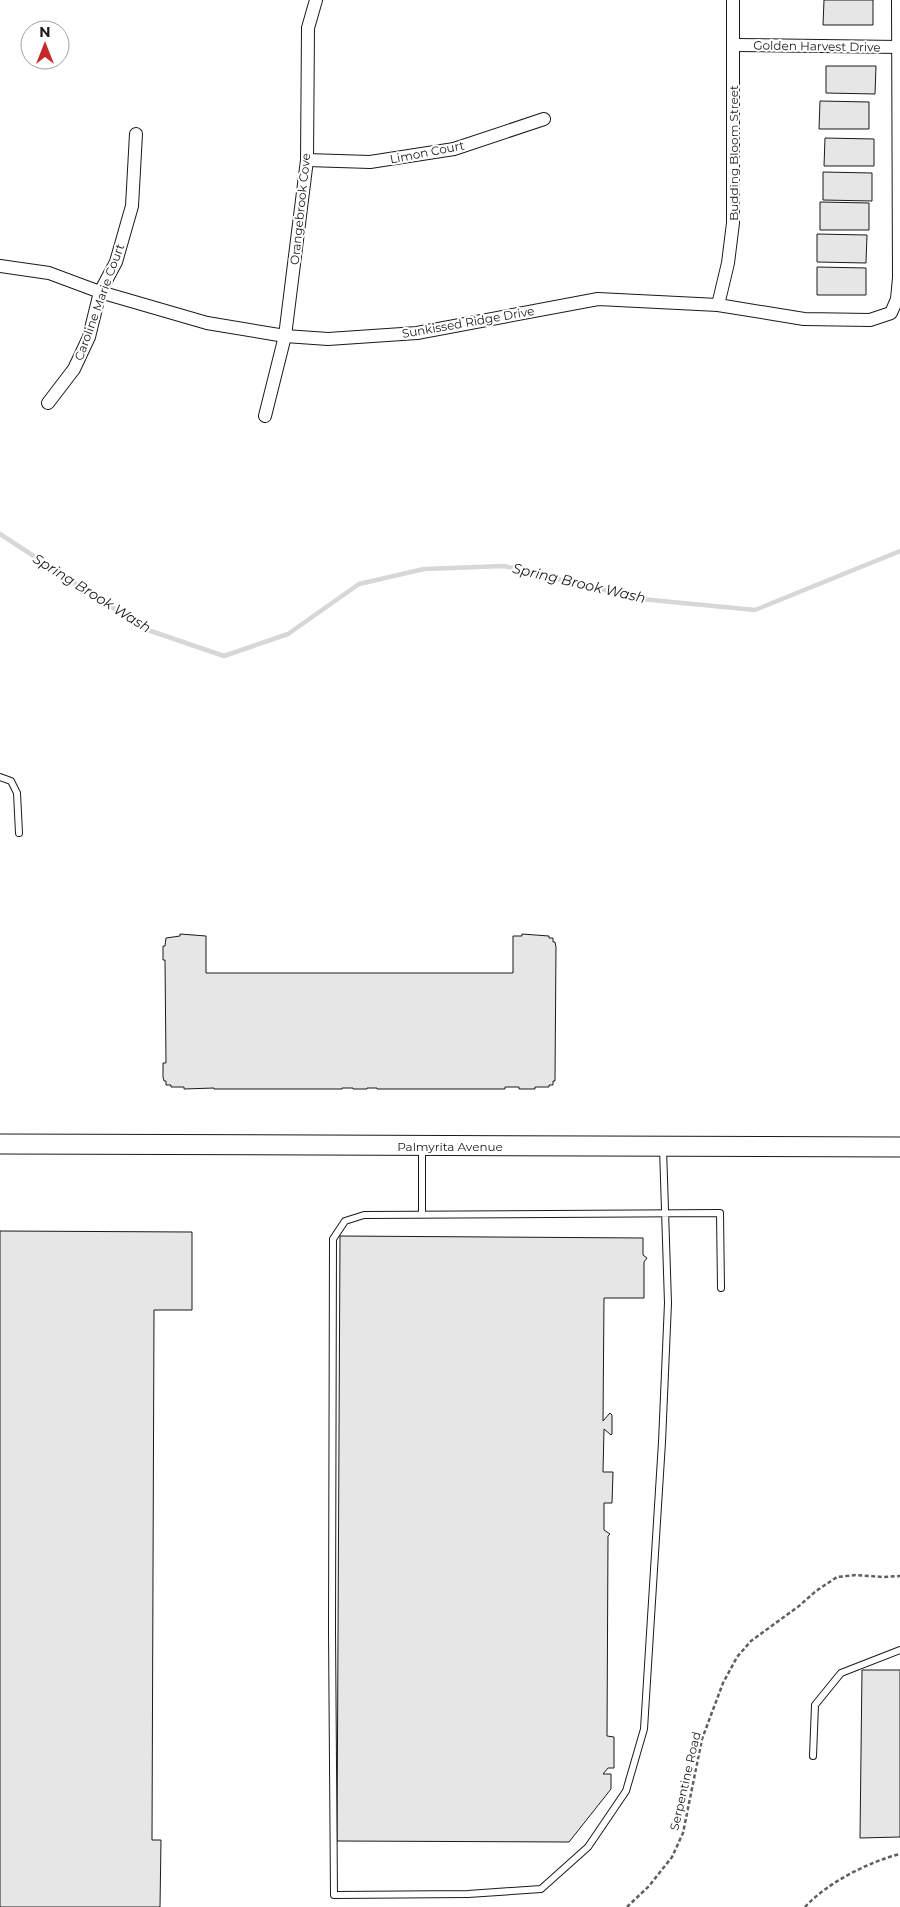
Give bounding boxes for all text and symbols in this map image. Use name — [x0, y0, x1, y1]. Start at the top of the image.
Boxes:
north arrow — [20, 20, 70, 70]
text: N — [39, 23, 51, 41]
street label: Golden Harvest Drive — [753, 37, 881, 55]
street label: Budding Bloom Street — [726, 85, 741, 221]
street label: Limon Court — [389, 137, 466, 167]
street label: Orangebrook Cove — [287, 152, 313, 266]
street label: Caroline Marie Court — [71, 241, 127, 362]
street label: Sunkissed Ridge Drive — [401, 303, 535, 341]
water label: Spring Brook Wash — [30, 549, 154, 637]
water label: Spring Brook Wash — [511, 559, 647, 607]
street label: Palmyrita Avenue — [397, 1139, 503, 1154]
street label: Serpentine Road — [666, 1730, 704, 1832]

